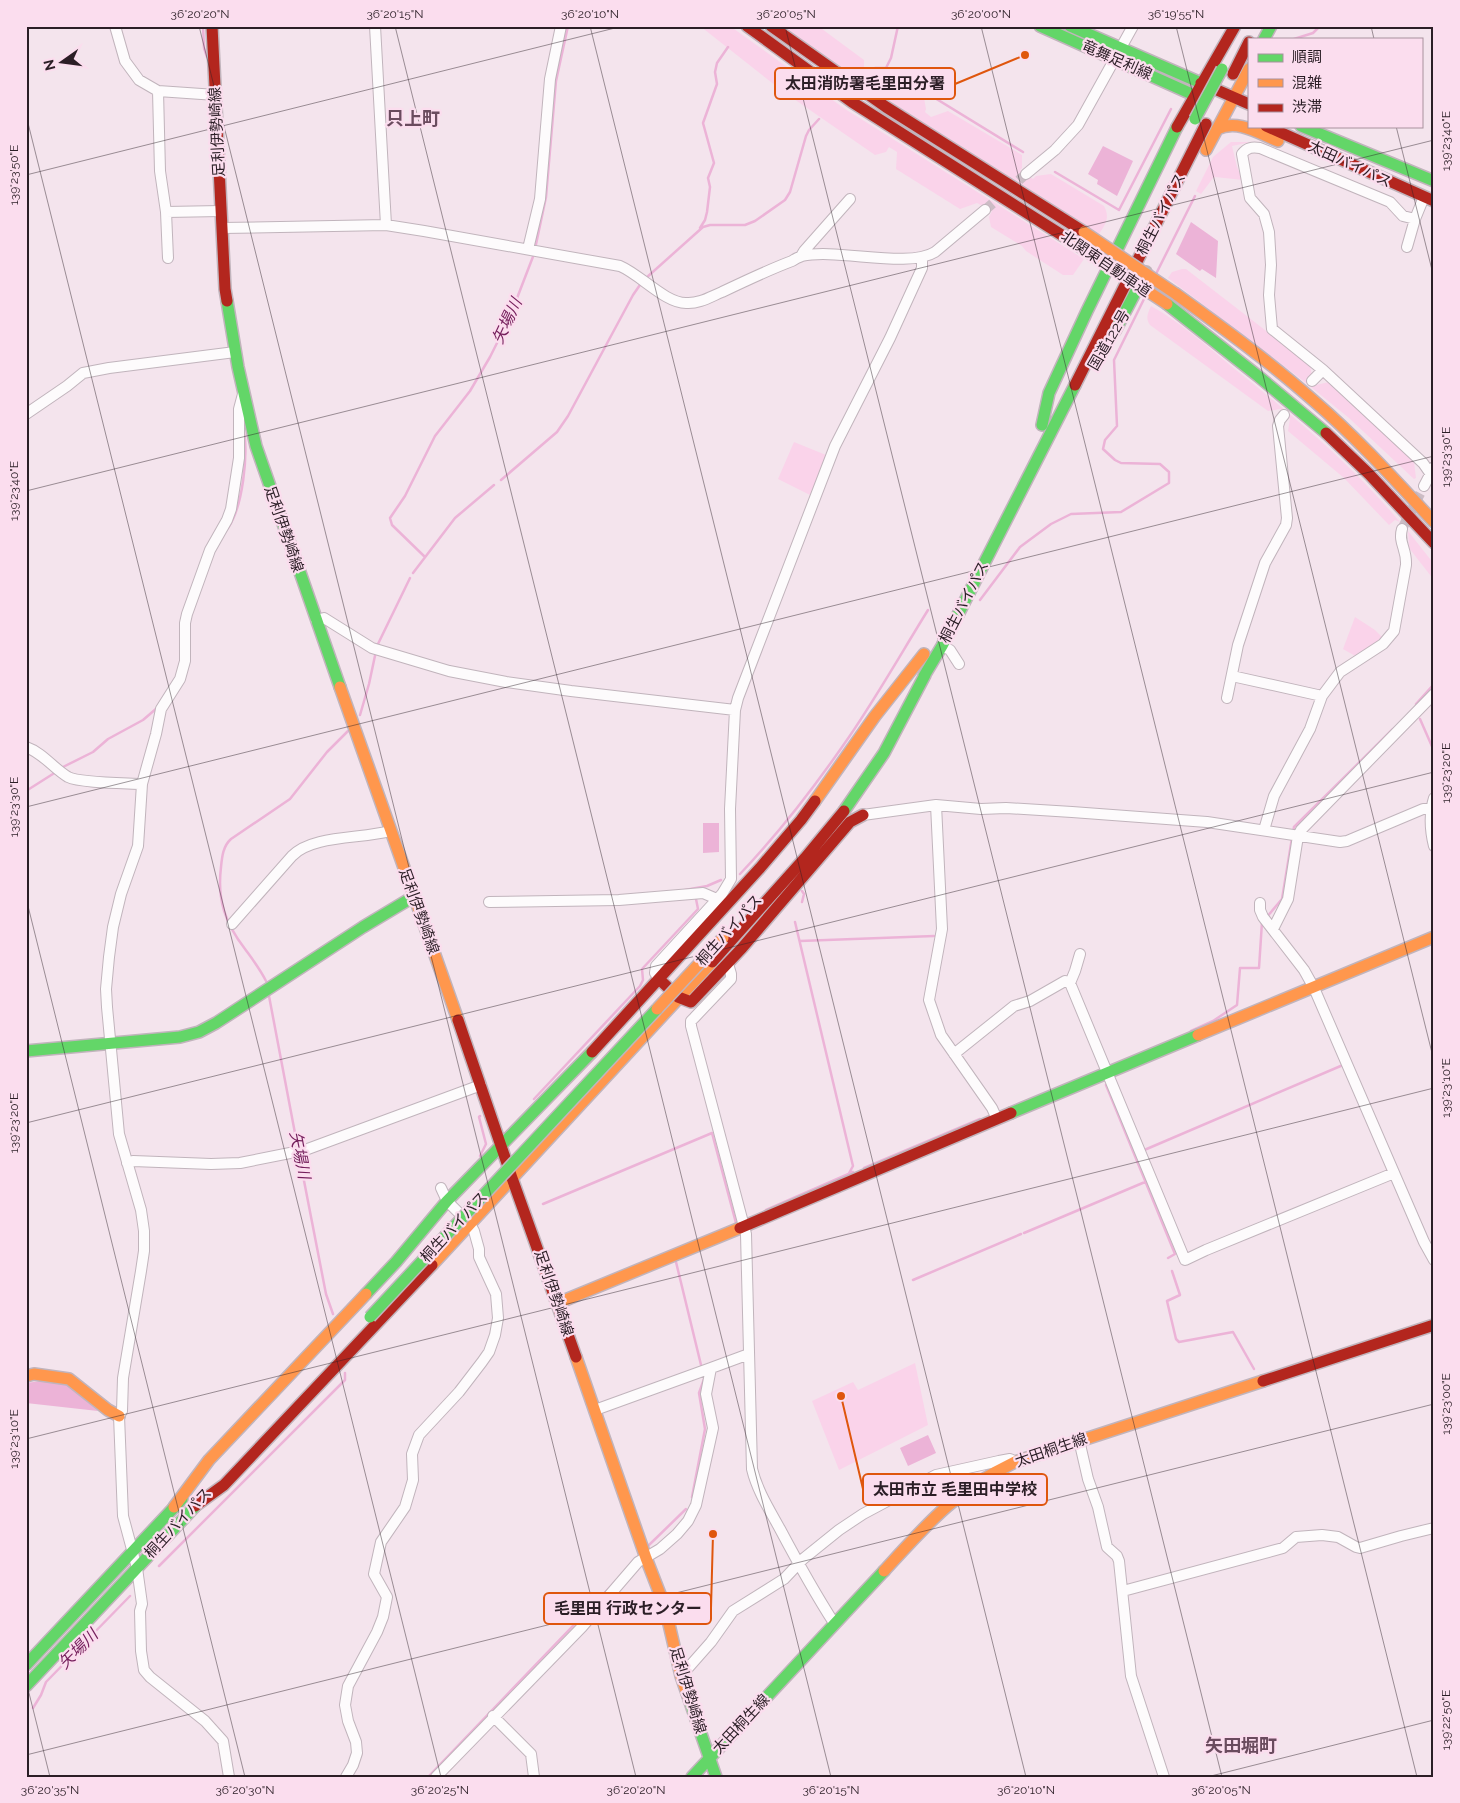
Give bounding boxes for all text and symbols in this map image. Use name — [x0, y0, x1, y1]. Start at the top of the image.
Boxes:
text: 36°20'20"N — [170, 7, 230, 21]
text: 36°20'15"N — [366, 7, 424, 21]
text: 36°20'10"N — [561, 7, 619, 21]
text: 36°20'05"N — [756, 7, 816, 21]
text: 36°20'00"N — [951, 7, 1011, 21]
text: 36°19'55"N — [1148, 7, 1204, 21]
street label: 竜舞足利線 — [1079, 37, 1155, 83]
north arrow — [38, 38, 88, 88]
legend — [1248, 38, 1422, 128]
text: 順調 — [1292, 48, 1322, 66]
text: N — [40, 58, 58, 72]
callout: 太田消防署毛里田分署 — [775, 68, 955, 99]
text: 太田消防署毛里田分署 — [785, 74, 945, 93]
text: 混雑 — [1292, 74, 1322, 92]
street label: 足利伊勢崎線 — [206, 87, 228, 177]
text: 渋滞 — [1292, 98, 1322, 116]
district label: 只上町 — [386, 108, 440, 129]
text: 139°23'40"E — [1439, 111, 1453, 171]
street label: 太田バイパス — [1306, 137, 1394, 191]
text: 139°23'50"E — [7, 145, 21, 205]
street label: 桐生バイパス — [1133, 170, 1189, 258]
street label: 北関東自動車道 — [1057, 227, 1155, 301]
water label: 矢場川 — [488, 293, 527, 347]
street label: 国道122号 — [1084, 306, 1134, 374]
text: 139°23'30"E — [1439, 427, 1453, 487]
text: 139°23'40"E — [7, 461, 21, 521]
street label: 足利伊勢崎線 — [261, 484, 307, 574]
street label: 桐生バイパス — [936, 558, 992, 646]
text: 139°23'20"E — [1439, 743, 1453, 803]
text: 139°23'30"E — [7, 777, 21, 837]
street label: 足利伊勢崎線 — [395, 866, 443, 956]
street label: 桐生バイパス — [692, 891, 766, 969]
text: 139°23'10"E — [1439, 1058, 1453, 1118]
text: 139°23'20"E — [7, 1093, 21, 1153]
water label: 矢場川 — [286, 1130, 314, 1182]
street label: 桐生バイパス — [417, 1188, 491, 1266]
street label: 足利伊勢崎線 — [531, 1248, 577, 1338]
text: 139°23'00"E — [1439, 1373, 1453, 1435]
text: 139°23'10"E — [7, 1409, 21, 1469]
street label: 太田桐生線 — [1013, 1429, 1089, 1471]
callout: 太田市立 毛里田中学校 — [863, 1474, 1047, 1505]
text: 太田市立 毛里田中学校 — [873, 1480, 1037, 1499]
street label: 桐生バイパス — [141, 1484, 215, 1562]
callout: 毛里田 行政センター — [544, 1593, 711, 1624]
text: 毛里田 行政センター — [554, 1599, 702, 1618]
water label: 矢場川 — [54, 1624, 103, 1673]
street label: 足利伊勢崎線 — [666, 1644, 710, 1736]
street label: 太田桐生線 — [709, 1690, 773, 1758]
text: 139°22'50"E — [1439, 1690, 1453, 1750]
district label: 矢田堀町 — [1205, 1735, 1277, 1756]
text: 36°20'35"N — [21, 1783, 79, 1797]
text: 36°20'30"N — [215, 1783, 275, 1797]
text: 36°20'25"N — [411, 1783, 469, 1797]
text: 36°20'20"N — [606, 1783, 666, 1797]
text: 36°20'15"N — [802, 1783, 860, 1797]
text: 36°20'10"N — [997, 1783, 1055, 1797]
text: 36°20'05"N — [1191, 1783, 1251, 1797]

